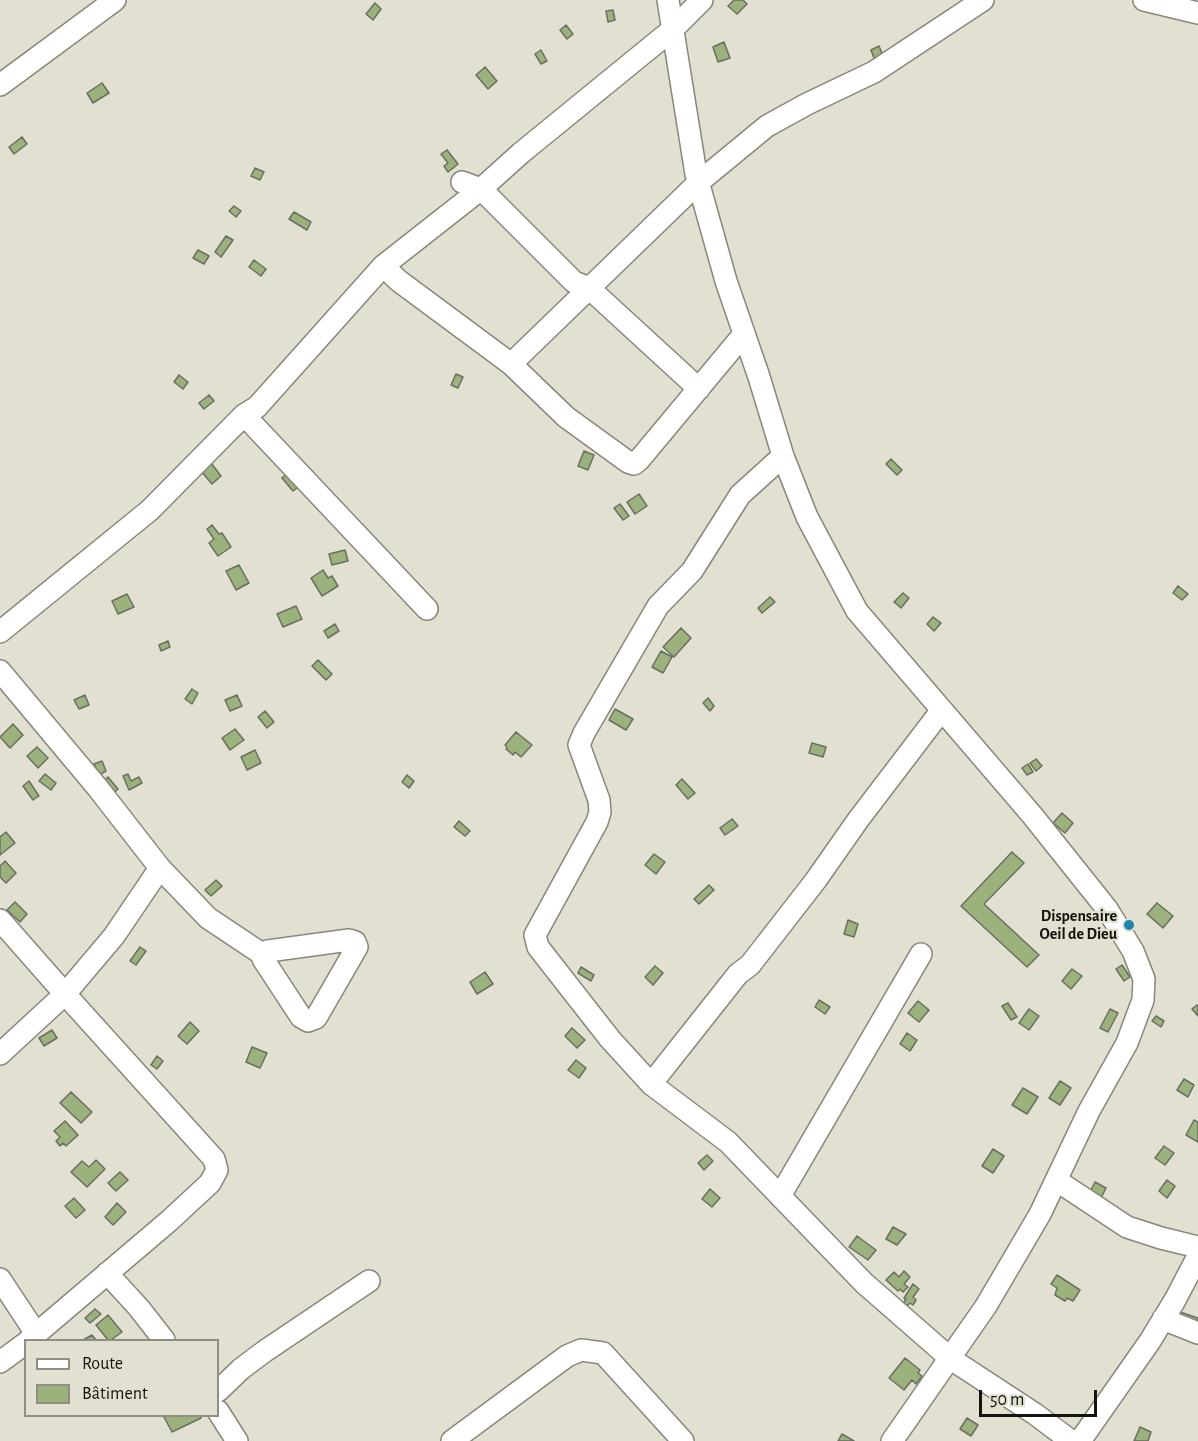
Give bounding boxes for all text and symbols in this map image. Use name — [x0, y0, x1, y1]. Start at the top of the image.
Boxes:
place label: Dispensaire Oeil de Dieu — [1039, 906, 1117, 944]
marker: Dispensaire Oeil de Dieu — [1122, 918, 1136, 932]
legend — [24, 1339, 219, 1417]
text: Route — [82, 1355, 123, 1373]
scale bar — [982, 1378, 1100, 1416]
text: Bâtiment — [82, 1385, 148, 1403]
text: 50 m — [990, 1391, 1024, 1409]

